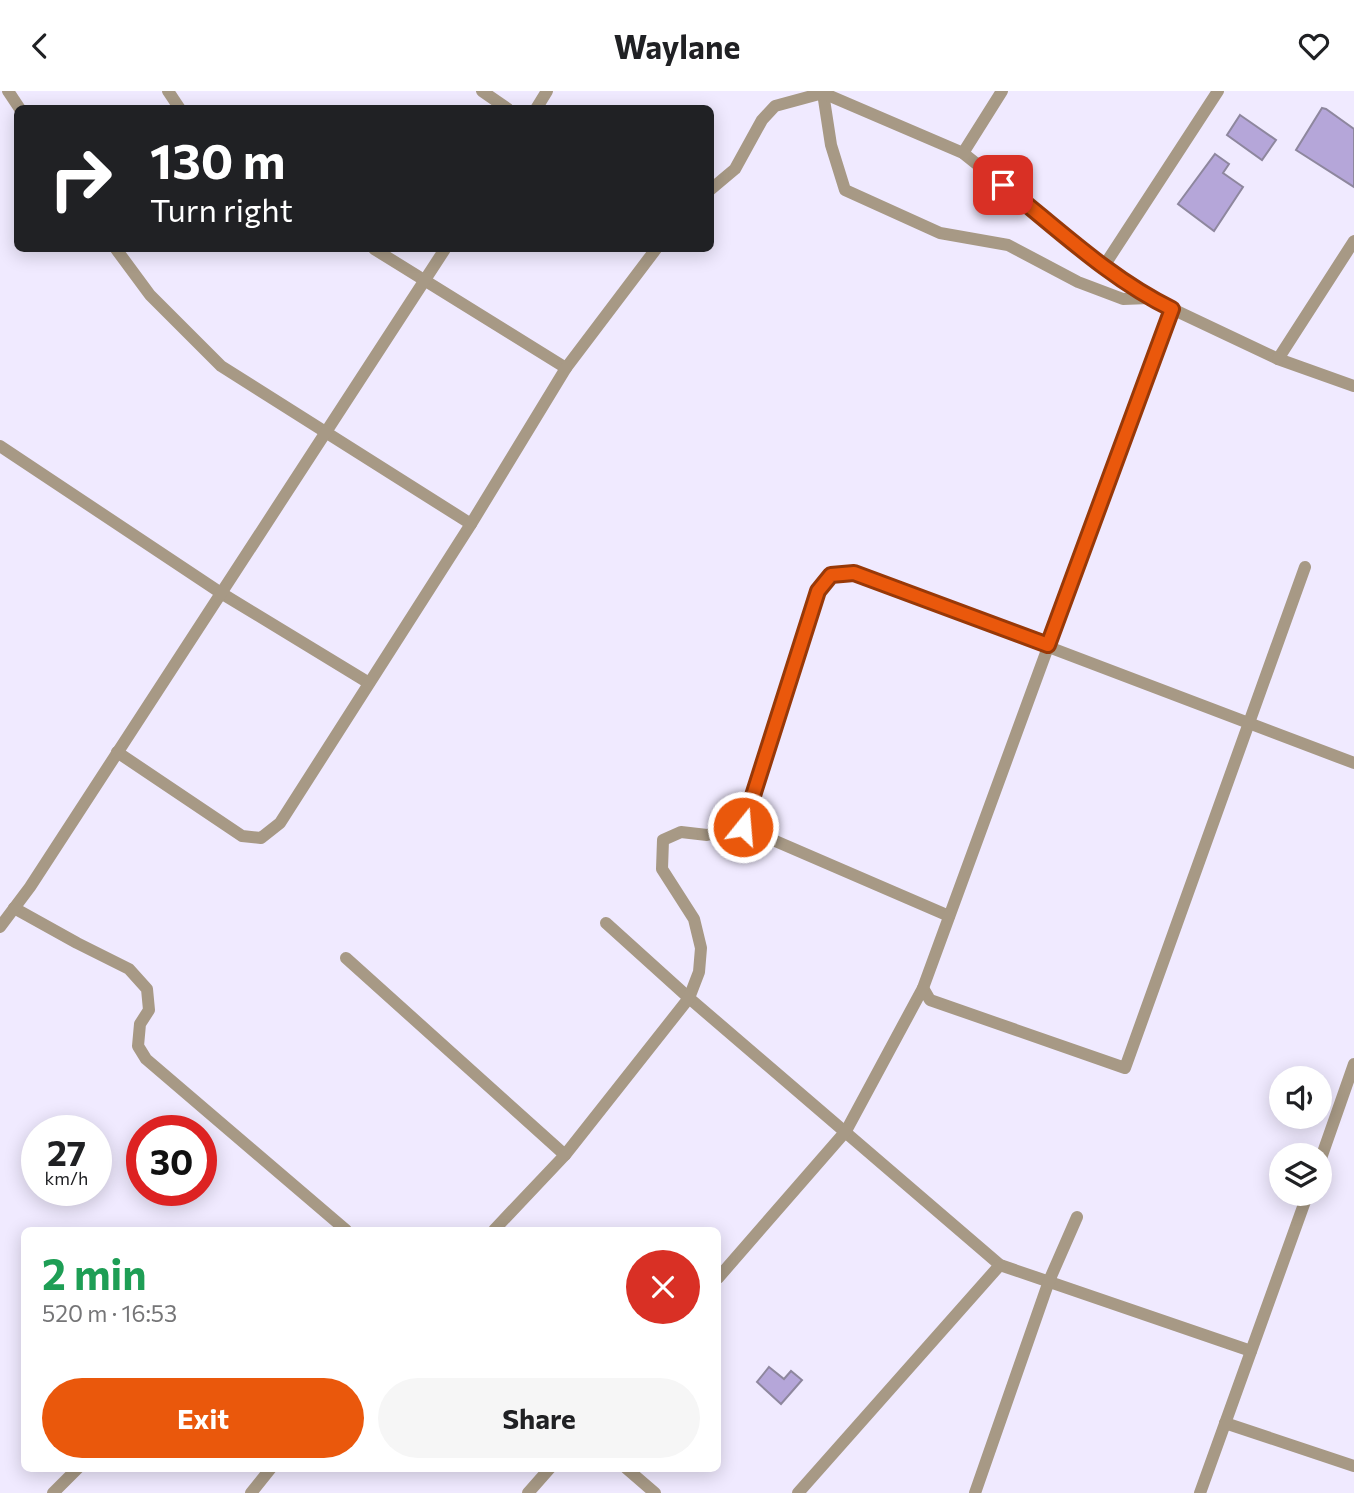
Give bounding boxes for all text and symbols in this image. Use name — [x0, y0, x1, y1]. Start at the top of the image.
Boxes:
text: Waylane — [614, 26, 740, 66]
icon: back — [21, 27, 59, 65]
icon: heart — [1295, 27, 1333, 65]
text: 130 m — [150, 129, 285, 189]
icon: right — [35, 133, 126, 224]
pin — [973, 155, 1033, 215]
icon: arrive — [984, 166, 1022, 204]
text: Turn right — [150, 189, 293, 229]
position arrow — [706, 790, 780, 864]
map controls — [1269, 1066, 1332, 1206]
button: sound — [1269, 1066, 1332, 1129]
speed limit sign: 30 — [126, 1115, 217, 1206]
text: 27 — [47, 1130, 86, 1173]
button: layers — [1269, 1143, 1332, 1206]
text: km/h — [45, 1167, 88, 1189]
text: 2 min — [42, 1247, 147, 1299]
button: close — [626, 1250, 700, 1324]
text: 520 m · 16:53 — [42, 1299, 177, 1327]
button: Exit — [42, 1378, 364, 1458]
button: Share — [378, 1378, 700, 1458]

